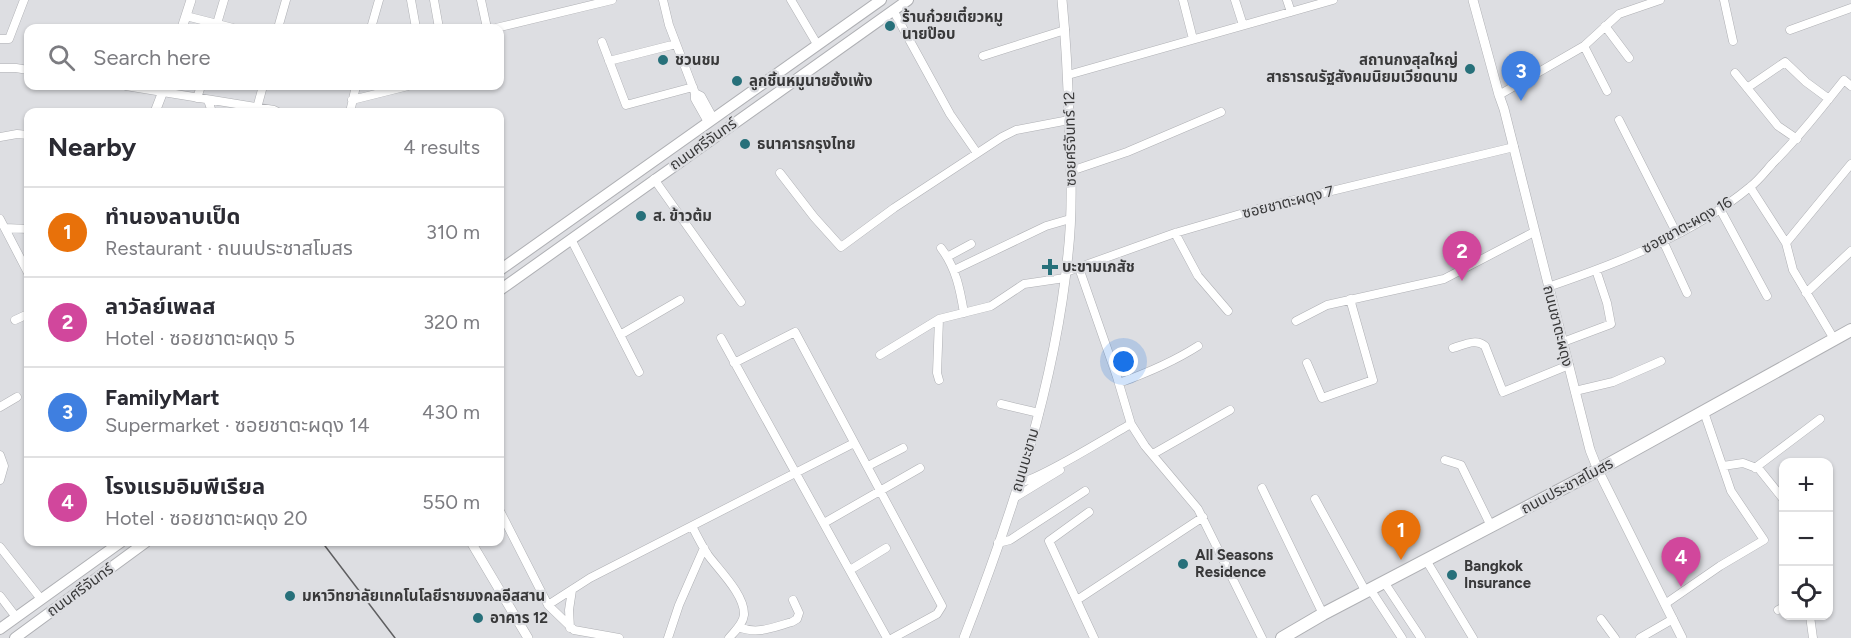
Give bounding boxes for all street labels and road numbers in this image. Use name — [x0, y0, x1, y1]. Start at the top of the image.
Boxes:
street label: ซอยศรีจันทร์ 12 — [1060, 92, 1080, 186]
street label: ถนนศรีจันทร์ — [666, 114, 741, 174]
street label: ซอยชาตะผดุง 7 — [1240, 182, 1336, 222]
street label: ซอยชาตะผดุง 16 — [1639, 193, 1736, 257]
street label: ถนนชาตะผดุง — [1539, 283, 1577, 369]
street label: ถนนบะขาม — [1007, 426, 1043, 494]
street label: ถนนประชาสโมสร — [1518, 454, 1616, 518]
street label: ถนนศรีจันทร์ — [43, 559, 117, 620]

